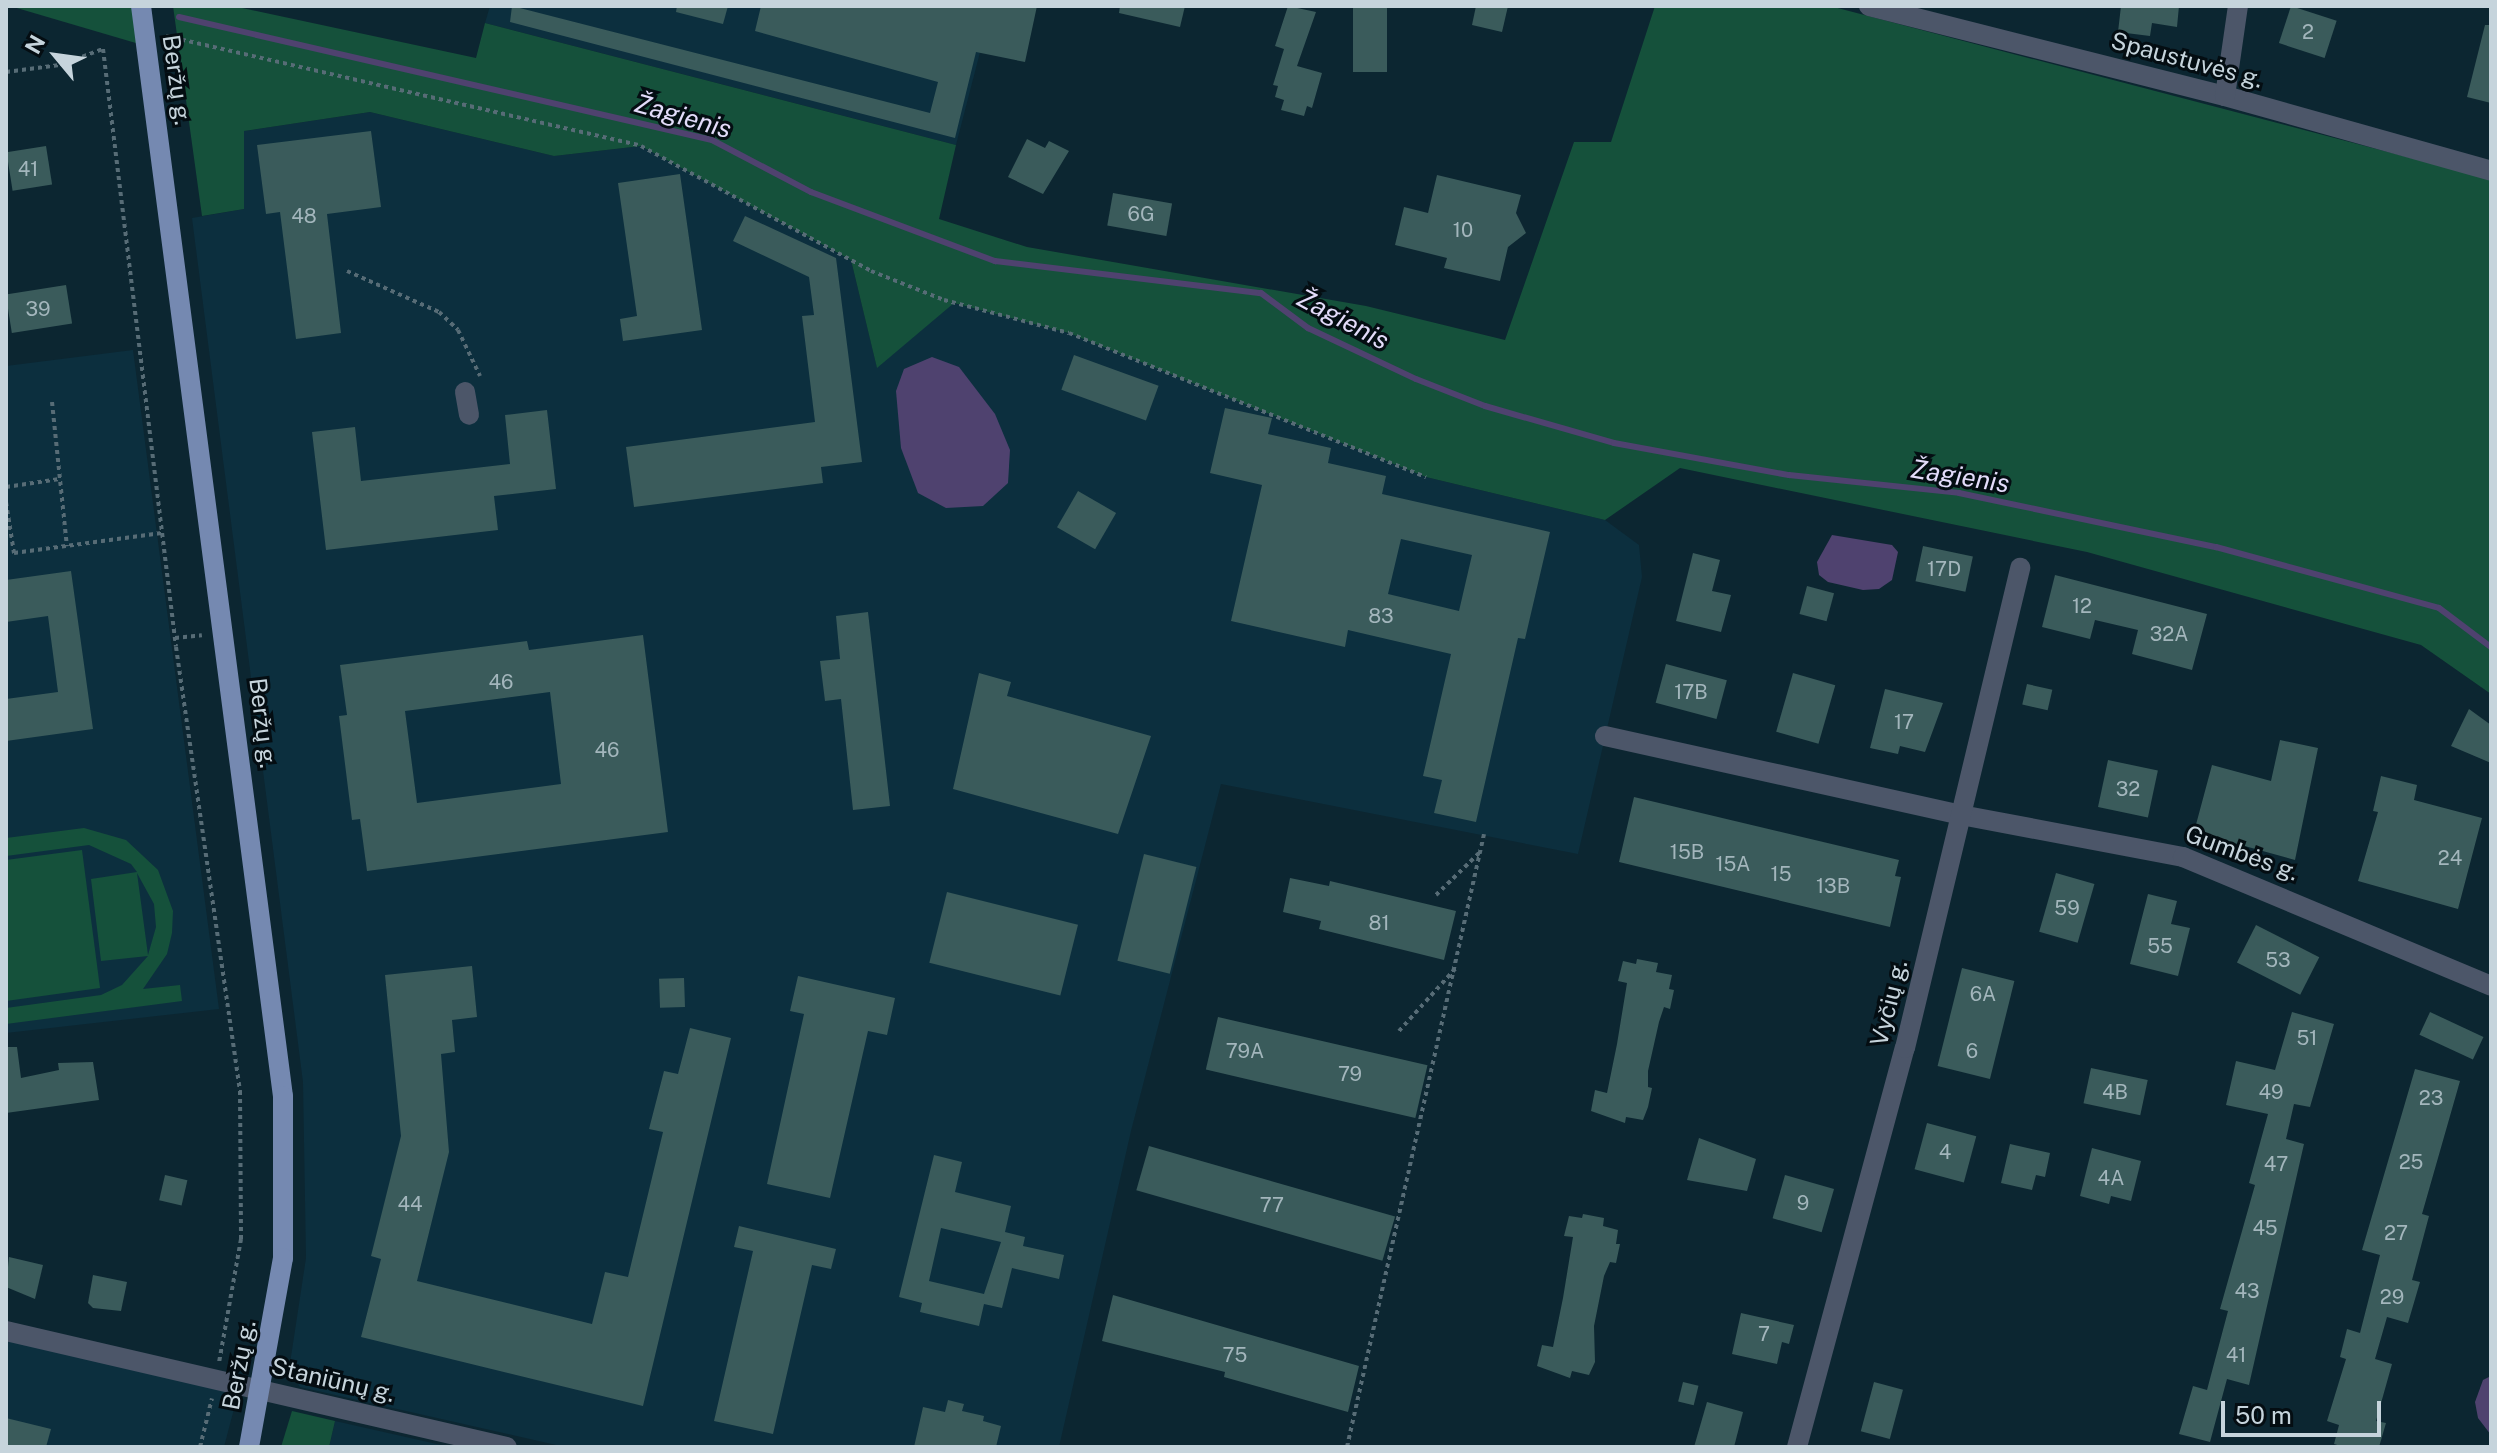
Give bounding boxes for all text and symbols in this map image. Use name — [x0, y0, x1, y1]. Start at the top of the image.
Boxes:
north arrow — [16, 16, 96, 96]
house number: 2 — [2302, 20, 2314, 44]
street label: Spaustuvės g. — [2108, 26, 2266, 94]
text: N — [19, 31, 51, 58]
street label: Beržų g. — [156, 33, 198, 127]
water label: Žagienis — [631, 87, 735, 145]
house number: 41 — [18, 157, 38, 181]
house number: 6G — [1127, 202, 1155, 226]
house number: 48 — [291, 204, 317, 228]
house number: 10 — [1453, 218, 1473, 242]
water label: Žagienis — [1292, 282, 1394, 356]
house number: 39 — [26, 297, 50, 321]
water label: Žagienis — [1908, 453, 2012, 499]
house number: 17D — [1927, 557, 1961, 581]
house number: 12 — [2072, 594, 2092, 618]
house number: 83 — [1368, 604, 1394, 628]
house number: 32A — [2150, 622, 2188, 646]
house number: 46 — [488, 670, 514, 694]
street label: Beržų g. — [243, 676, 283, 770]
house number: 17B — [1674, 680, 1708, 704]
house number: 17 — [1894, 710, 1914, 734]
house number: 46 — [594, 738, 620, 762]
house number: 32 — [2116, 777, 2140, 801]
street label: Gumbės g. — [2181, 819, 2303, 887]
house number: 15B — [1670, 840, 1704, 864]
house number: 24 — [2438, 846, 2462, 870]
house number: 15A — [1715, 852, 1751, 876]
house number: 15 — [1771, 862, 1791, 886]
house number: 13B — [1816, 874, 1850, 898]
house number: 59 — [2054, 896, 2080, 920]
house number: 81 — [1368, 911, 1390, 935]
house number: 55 — [2147, 934, 2173, 958]
house number: 53 — [2265, 948, 2291, 972]
street label: Vyčių g. — [1864, 957, 1914, 1049]
house number: 6A — [1970, 982, 1996, 1006]
house number: 51 — [2297, 1026, 2317, 1050]
house number: 79A — [1226, 1039, 1264, 1063]
house number: 6 — [1966, 1039, 1978, 1063]
house number: 79 — [1338, 1062, 1362, 1086]
house number: 4B — [2102, 1080, 2128, 1104]
house number: 49 — [2258, 1080, 2284, 1104]
house number: 23 — [2419, 1086, 2443, 1110]
house number: 4 — [1939, 1140, 1951, 1164]
house number: 25 — [2399, 1150, 2423, 1174]
house number: 47 — [2264, 1152, 2288, 1176]
house number: 4A — [2098, 1166, 2124, 1190]
house number: 9 — [1797, 1191, 1809, 1215]
house number: 44 — [397, 1192, 423, 1216]
house number: 77 — [1260, 1193, 1284, 1217]
house number: 45 — [2252, 1216, 2278, 1240]
house number: 27 — [2384, 1221, 2408, 1245]
house number: 43 — [2234, 1279, 2260, 1303]
house number: 29 — [2380, 1285, 2404, 1309]
street label: Beržų g. — [216, 1318, 262, 1412]
house number: 7 — [1758, 1322, 1770, 1346]
house number: 75 — [1223, 1343, 1247, 1367]
house number: 41 — [2226, 1343, 2246, 1367]
street label: Staniūnų g. — [268, 1352, 398, 1408]
scale bar — [2225, 1385, 2385, 1435]
text: 50 m — [2235, 1401, 2292, 1429]

